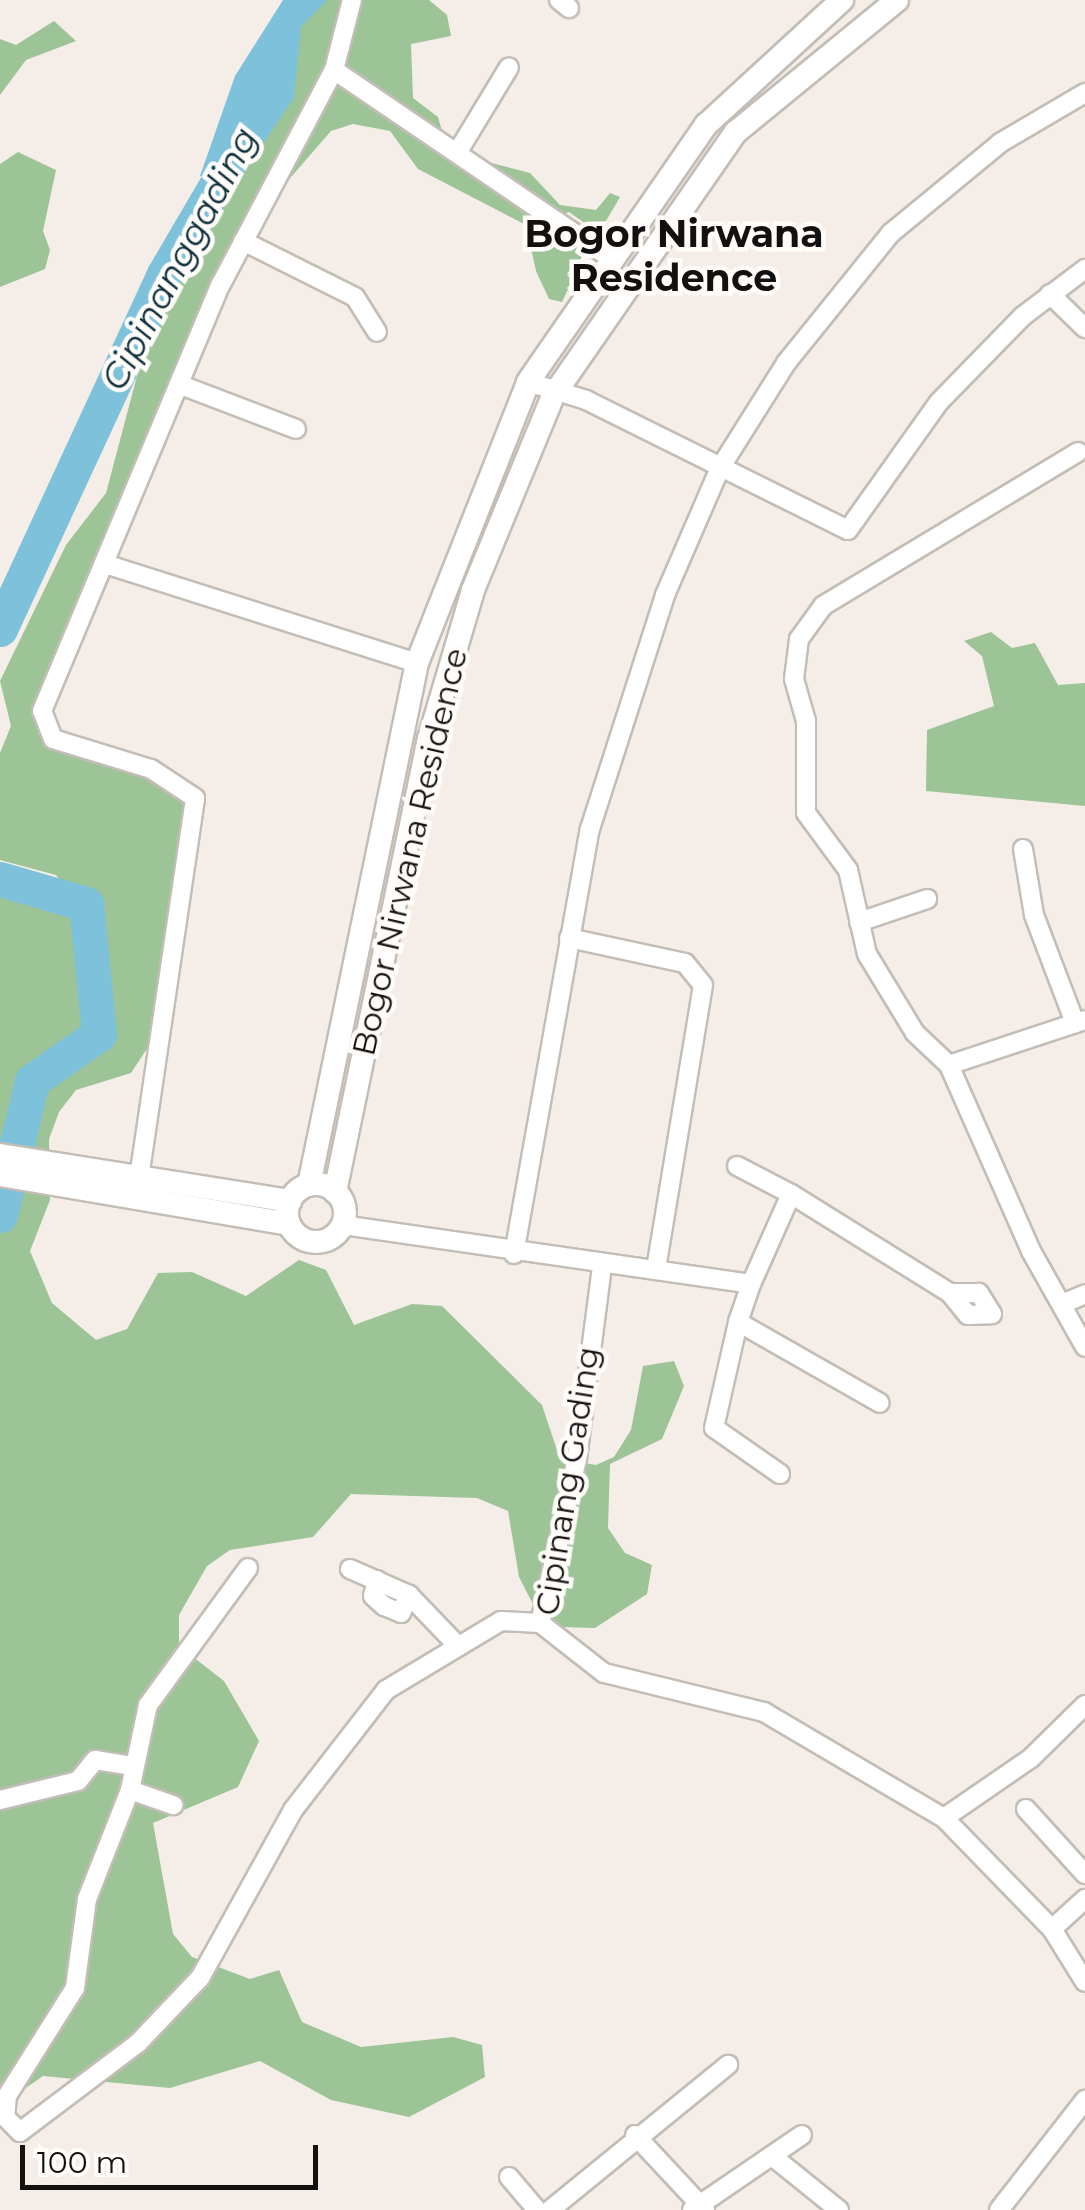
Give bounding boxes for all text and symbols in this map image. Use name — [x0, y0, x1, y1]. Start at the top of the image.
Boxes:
water label: Cipinanggading — [93, 121, 267, 397]
district label: Bogor Nirwana Residence — [524, 211, 824, 300]
street label: Bogor Nirwana Residence — [344, 645, 476, 1059]
street label: Cipinang Gading — [528, 1344, 608, 1618]
scale bar — [25, 2125, 322, 2187]
text: 100 m — [37, 2144, 127, 2181]

